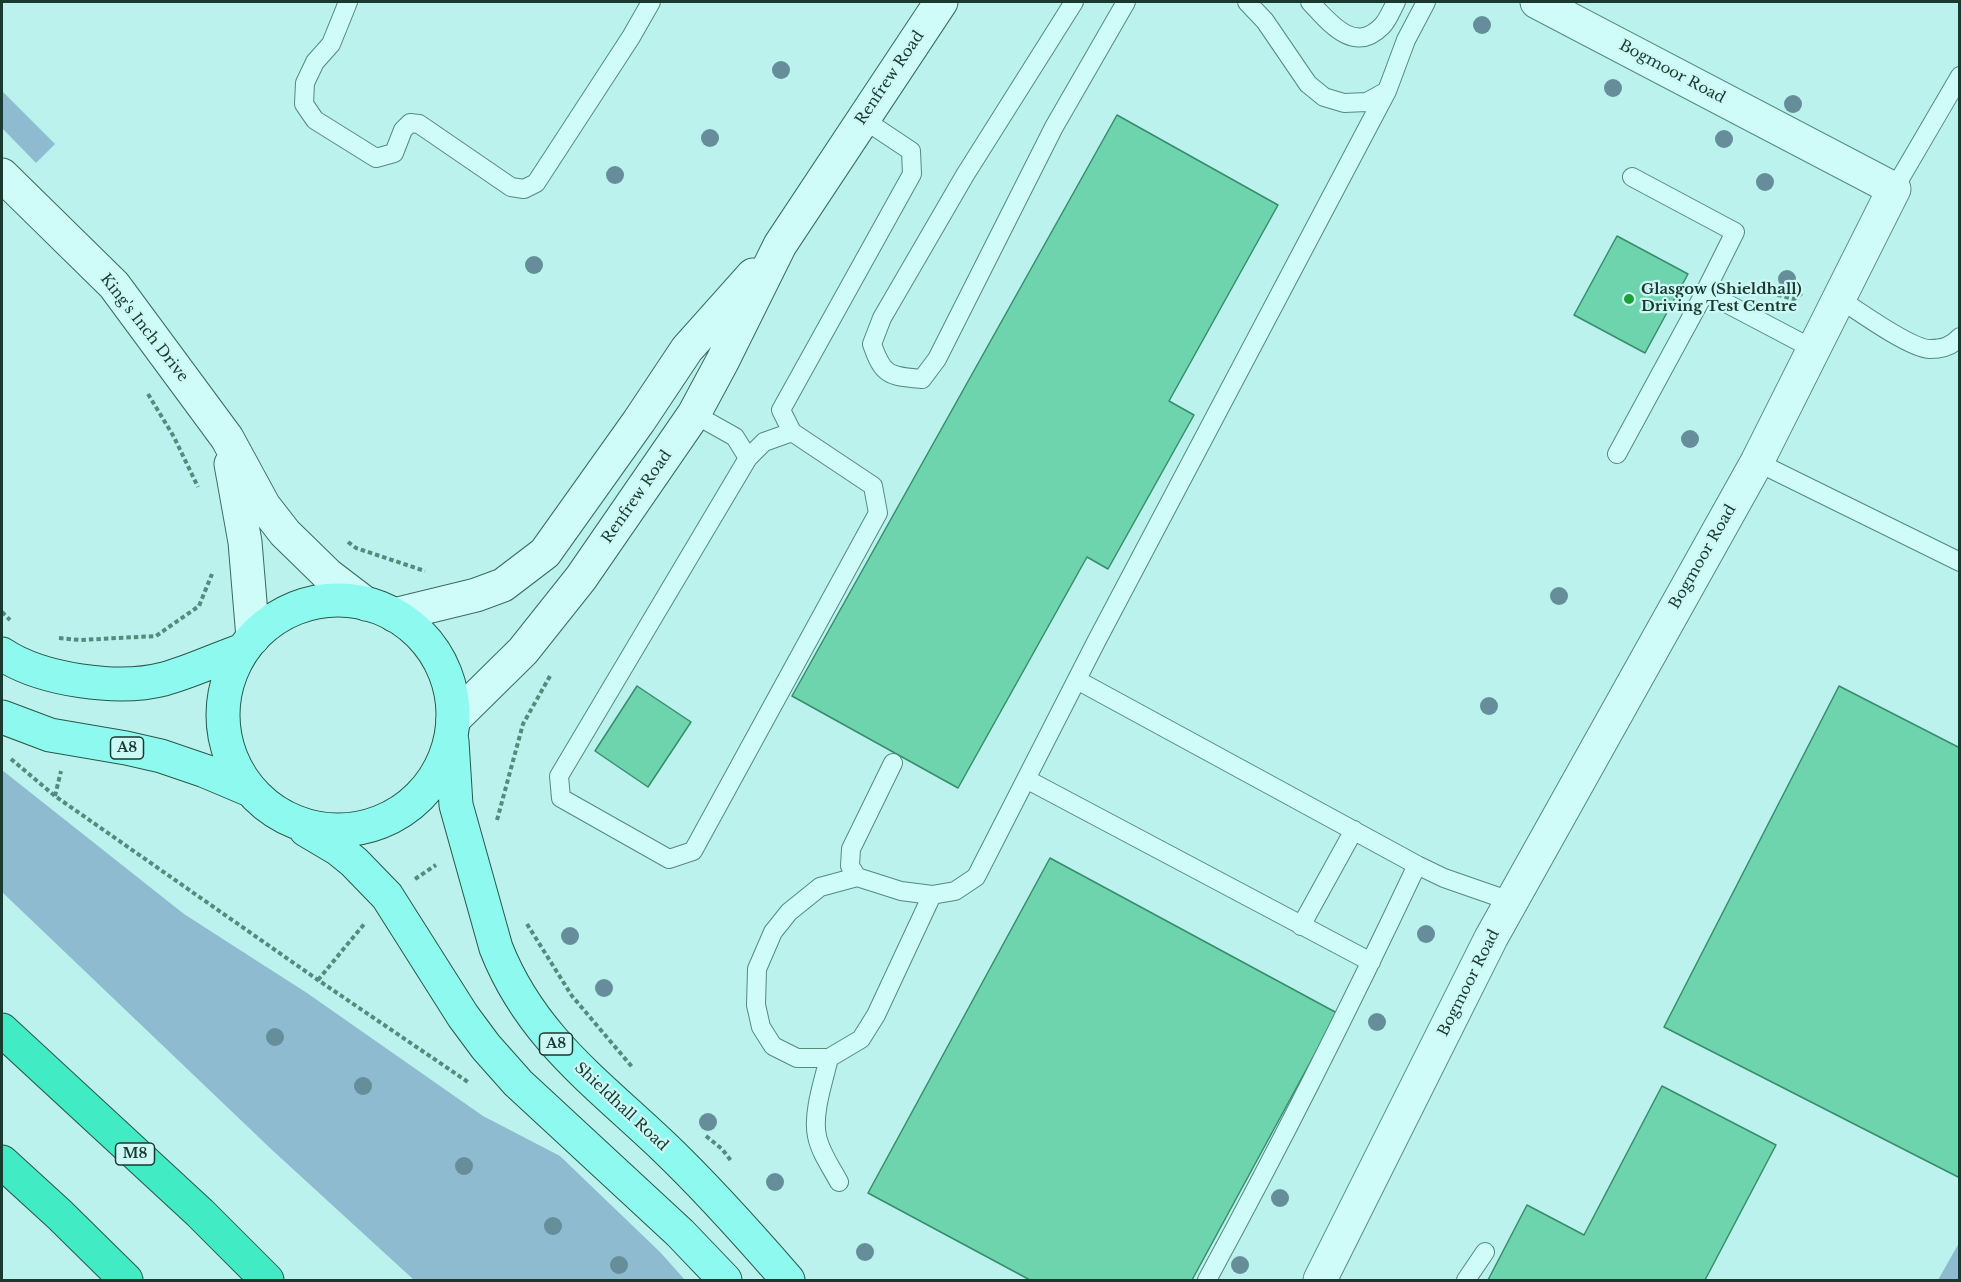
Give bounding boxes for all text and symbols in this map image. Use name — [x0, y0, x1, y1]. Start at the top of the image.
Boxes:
street label: Renfrew Road — [852, 28, 928, 128]
street label: Bogmoor Road — [1616, 36, 1728, 108]
street label: King's Inch Drive — [96, 270, 192, 386]
place label: Glasgow (Shieldhall) Driving Test Centre — [1641, 281, 1802, 316]
marker: Glasgow (Shieldhall) Driving Test Centre — [1622, 292, 1636, 306]
street label: Renfrew Road — [598, 447, 676, 547]
street label: Bogmoor Road — [1666, 502, 1740, 612]
road number: A8 — [110, 737, 144, 759]
street label: Bogmoor Road — [1434, 927, 1504, 1039]
road number: A8 — [540, 1033, 572, 1055]
street label: Shieldhall Road — [571, 1059, 671, 1155]
road number: M8 — [116, 1143, 154, 1165]

